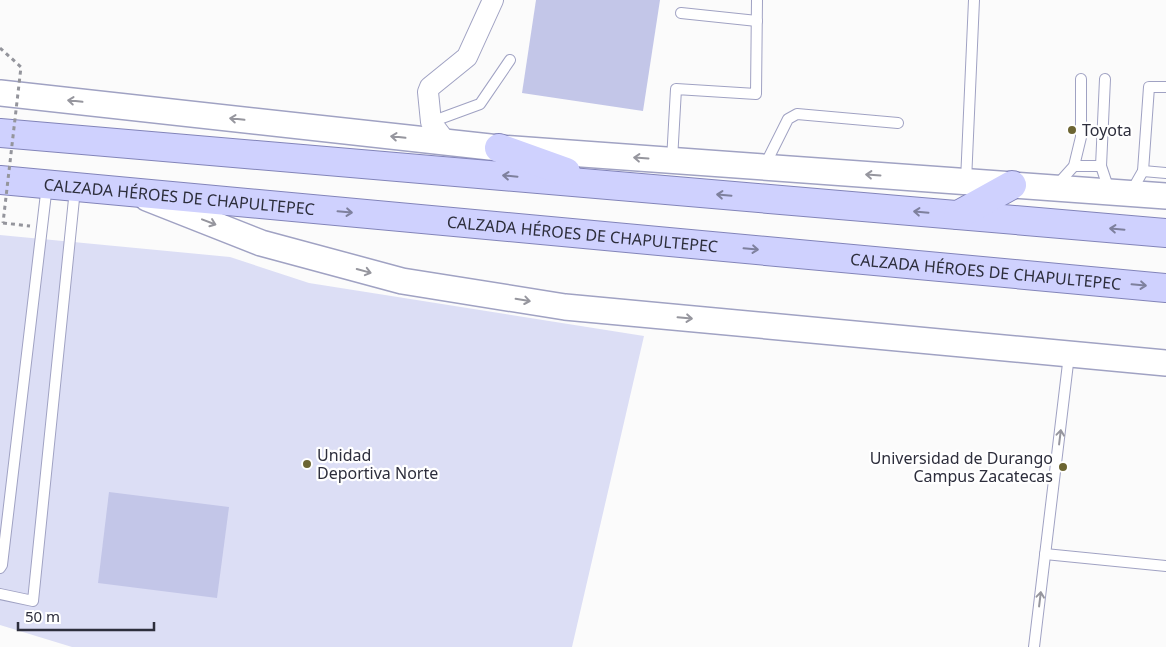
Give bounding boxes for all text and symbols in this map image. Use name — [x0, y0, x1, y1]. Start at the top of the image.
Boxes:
one-way arrow — [68, 96, 84, 106]
one-way arrow — [229, 114, 245, 124]
place label: Toyota — [1082, 119, 1132, 141]
marker: Toyota — [1066, 124, 1078, 136]
one-way arrow — [391, 132, 407, 141]
one-way arrow — [633, 154, 649, 163]
one-way arrow — [865, 171, 881, 180]
one-way arrow — [502, 172, 518, 181]
street label: CALZADA HÉROES DE CHAPULTEPEC — [43, 173, 316, 220]
one-way arrow — [716, 190, 732, 200]
one-way arrow — [337, 207, 353, 217]
one-way arrow — [913, 207, 929, 216]
street label: CALZADA HÉROES DE CHAPULTEPEC — [446, 210, 719, 257]
one-way arrow — [201, 219, 216, 228]
one-way arrow — [1110, 224, 1126, 233]
one-way arrow — [742, 245, 758, 254]
street label: CALZADA HÉROES DE CHAPULTEPEC — [849, 248, 1122, 295]
one-way arrow — [355, 266, 371, 276]
one-way arrow — [1131, 280, 1147, 290]
one-way arrow — [515, 296, 531, 306]
one-way arrow — [676, 314, 692, 323]
one-way arrow — [1055, 430, 1065, 446]
place label: Unidad Deportiva Norte — [317, 444, 438, 484]
place label: Universidad de Durango Campus Zacatecas — [870, 447, 1053, 487]
marker: Unidad Deportiva Norte — [301, 458, 313, 470]
marker: Universidad de Durango Campus Zacatecas — [1057, 461, 1069, 473]
one-way arrow — [1035, 591, 1045, 607]
scale bar — [18, 600, 154, 632]
text: 50 m — [25, 606, 60, 626]

